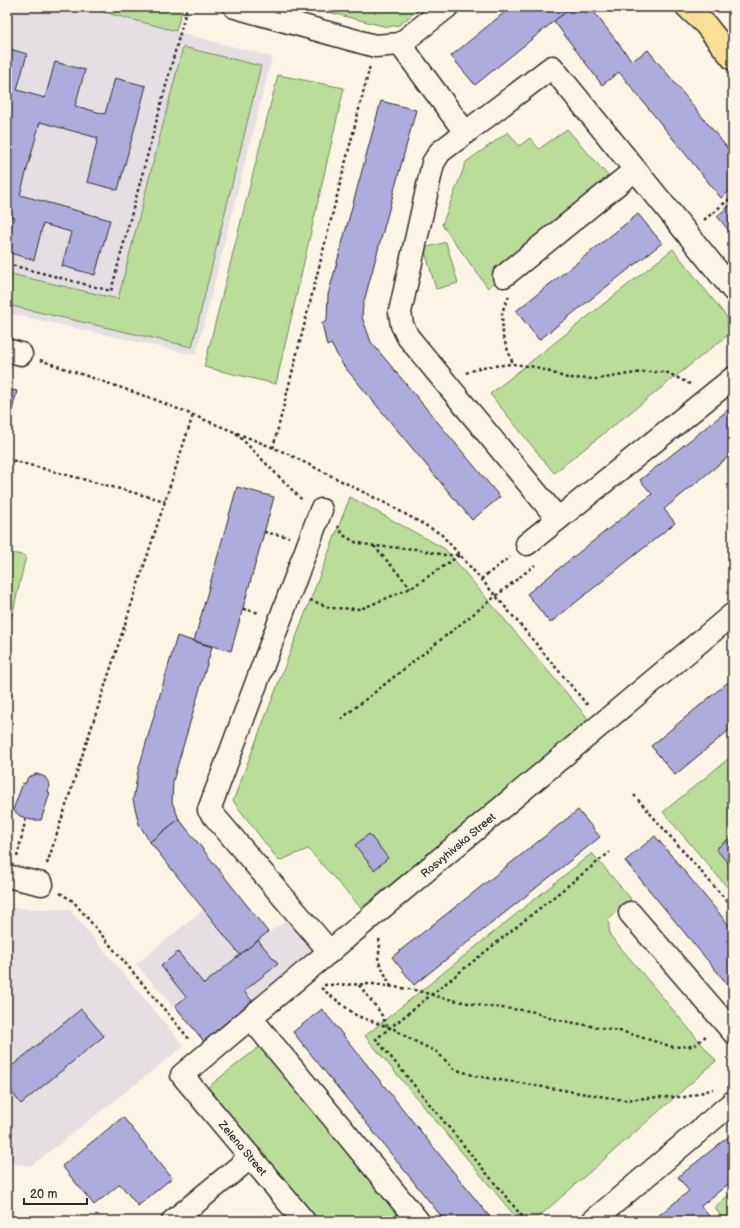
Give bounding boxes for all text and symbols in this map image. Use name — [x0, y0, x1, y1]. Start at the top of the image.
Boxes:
street label: Rosvyhivska Street — [418, 810, 499, 880]
street label: Zelena Street — [215, 1117, 270, 1179]
scale bar — [24, 1180, 87, 1206]
text: 20 m — [30, 1187, 57, 1202]

